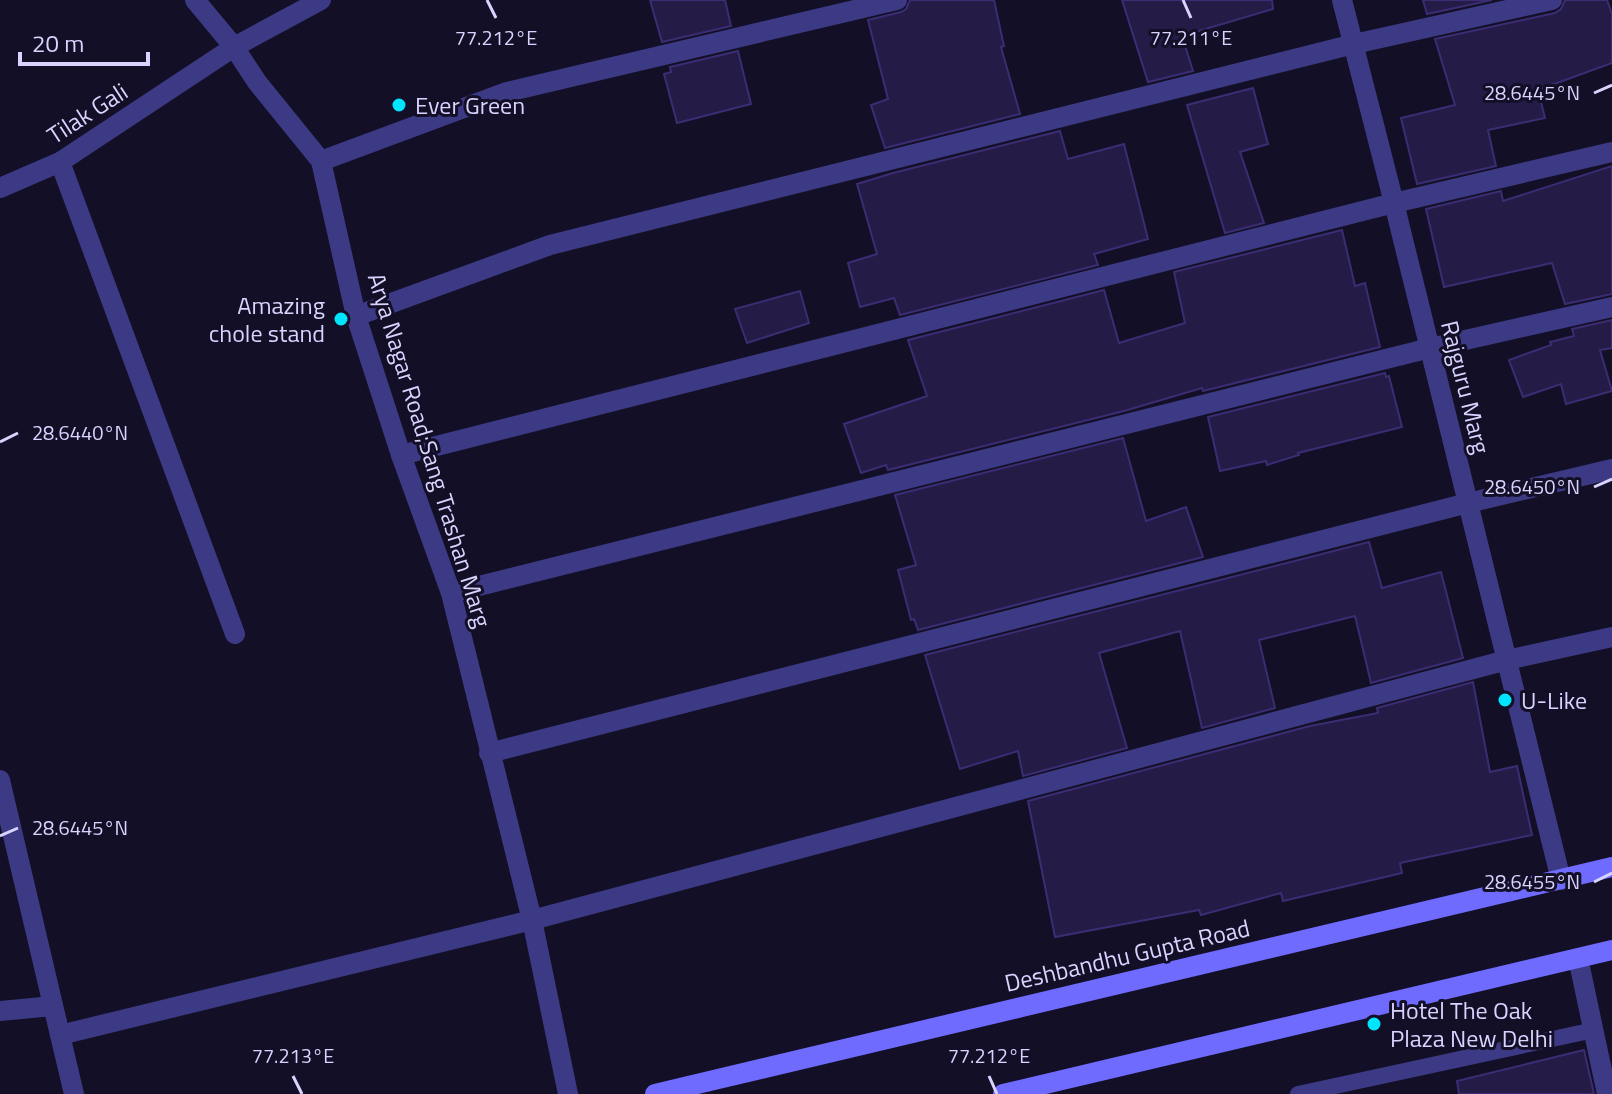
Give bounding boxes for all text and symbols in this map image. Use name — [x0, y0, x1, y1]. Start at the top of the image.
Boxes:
scale bar — [20, 16, 148, 66]
text: 77.212°E — [455, 22, 537, 53]
text: 77.211°E — [1150, 22, 1232, 53]
text: 20 m — [32, 25, 84, 61]
street label: Tilak Gali — [40, 73, 134, 153]
text: 28.6445°N — [1484, 77, 1580, 108]
place label: Ever Green — [415, 87, 525, 123]
marker: Ever Green — [390, 96, 408, 114]
street label: Arya Nagar Road;Sang Trashan Marg — [359, 268, 501, 632]
place label: Amazing chole stand — [209, 287, 325, 351]
marker: Amazing chole stand — [332, 310, 350, 328]
street label: Rajguru Marg — [1432, 317, 1500, 457]
text: 28.6440°N — [32, 417, 128, 448]
text: 28.6450°N — [1484, 471, 1580, 502]
place label: U-Like — [1521, 682, 1587, 718]
marker: U-Like — [1496, 691, 1514, 709]
text: 28.6445°N — [32, 812, 128, 843]
text: 28.6455°N — [1484, 866, 1580, 897]
street label: Deshbandhu Gupta Road — [1001, 909, 1253, 1001]
place label: Hotel The Oak Plaza New Delhi — [1390, 992, 1553, 1056]
marker: Hotel The Oak Plaza New Delhi — [1365, 1015, 1383, 1033]
text: 77.213°E — [252, 1040, 334, 1071]
text: 77.212°E — [948, 1040, 1030, 1071]

